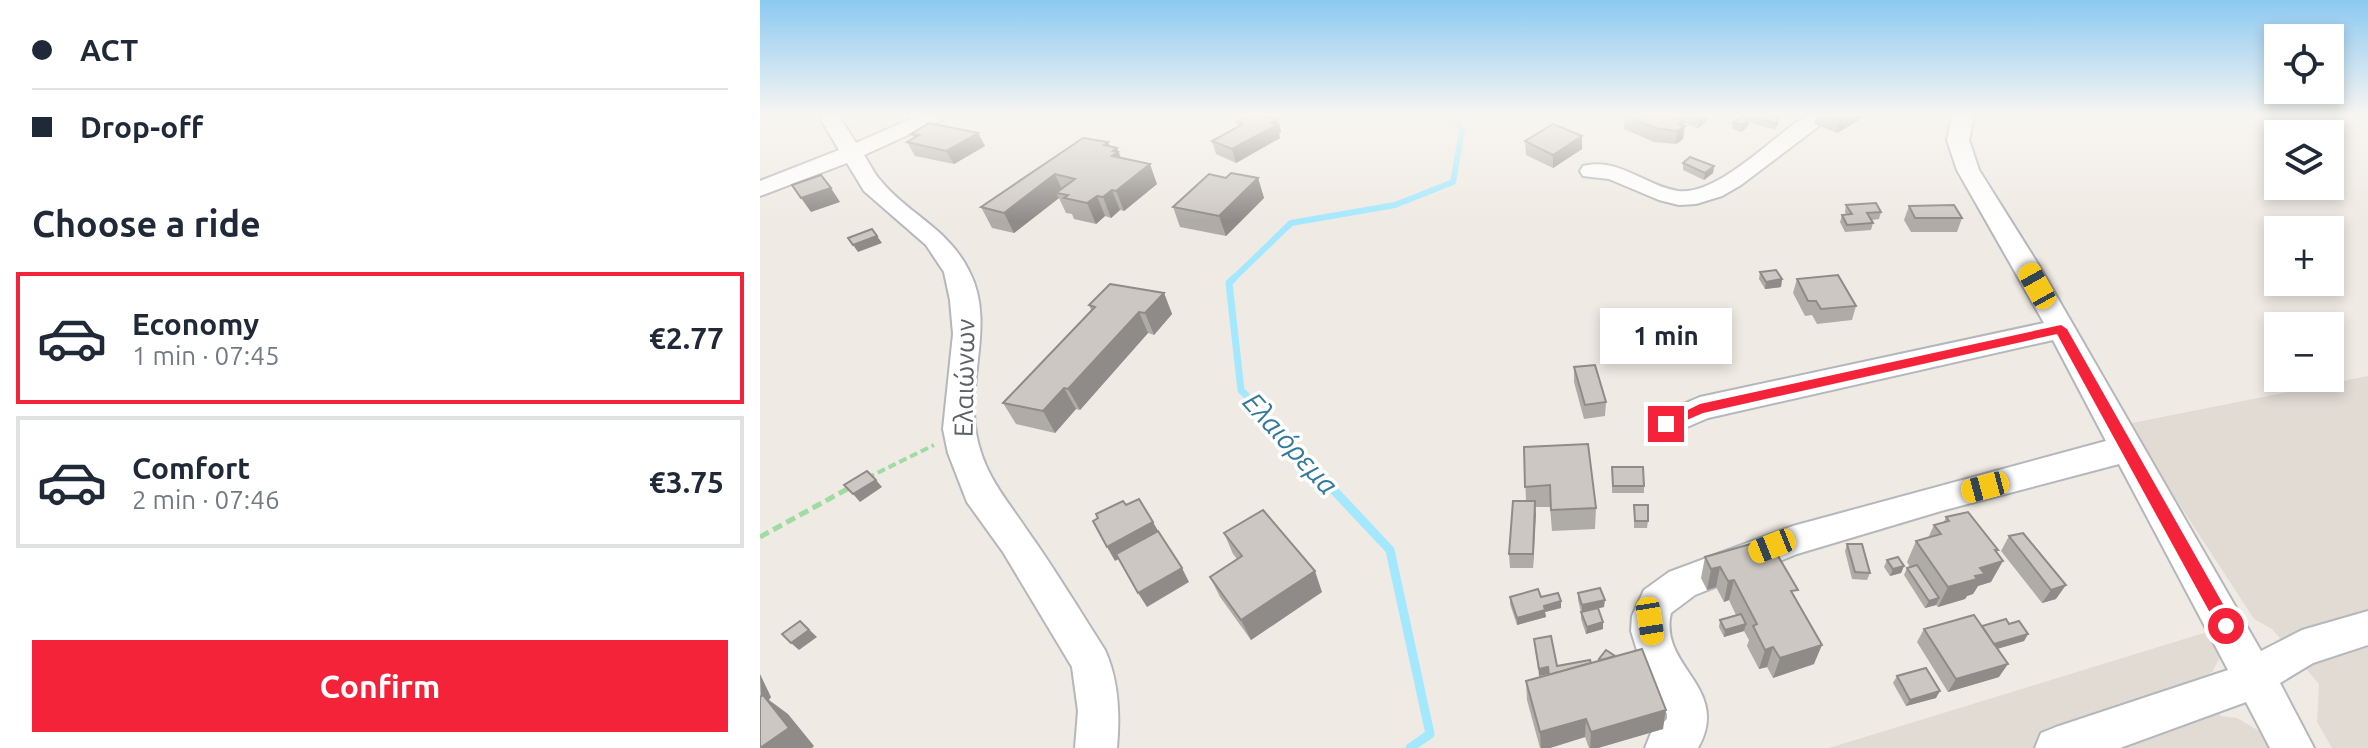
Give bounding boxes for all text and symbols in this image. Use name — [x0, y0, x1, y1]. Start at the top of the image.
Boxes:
map controls — [2264, 24, 2344, 392]
button: locate — [2264, 24, 2344, 104]
text: ACT — [80, 33, 138, 67]
text: Drop-off — [80, 110, 203, 144]
button: layers — [2264, 120, 2344, 200]
text: Choose a ride — [32, 203, 261, 244]
button: + — [2264, 216, 2344, 296]
car — [2015, 259, 2059, 313]
icon: car — [36, 302, 108, 374]
text: Economy — [132, 307, 259, 341]
callout: 1 min — [1600, 308, 1732, 364]
button: − — [2264, 312, 2344, 392]
street label: Ελαιώνων — [948, 318, 980, 437]
text: €2.77 — [649, 321, 724, 355]
text: 1 min — [1633, 321, 1699, 350]
text: 1 min · 07:45 — [132, 341, 280, 370]
water label: Ελαιόρεμα — [1237, 386, 1345, 500]
route end — [1648, 406, 1684, 442]
icon: car — [36, 446, 108, 518]
text: Comfort — [132, 451, 250, 485]
text: €3.75 — [649, 465, 724, 499]
car — [1959, 469, 2011, 505]
text: 2 min · 07:46 — [132, 485, 280, 514]
car — [1745, 526, 1799, 566]
car — [1634, 595, 1666, 647]
route start — [2208, 608, 2244, 644]
button: Confirm — [32, 640, 728, 732]

